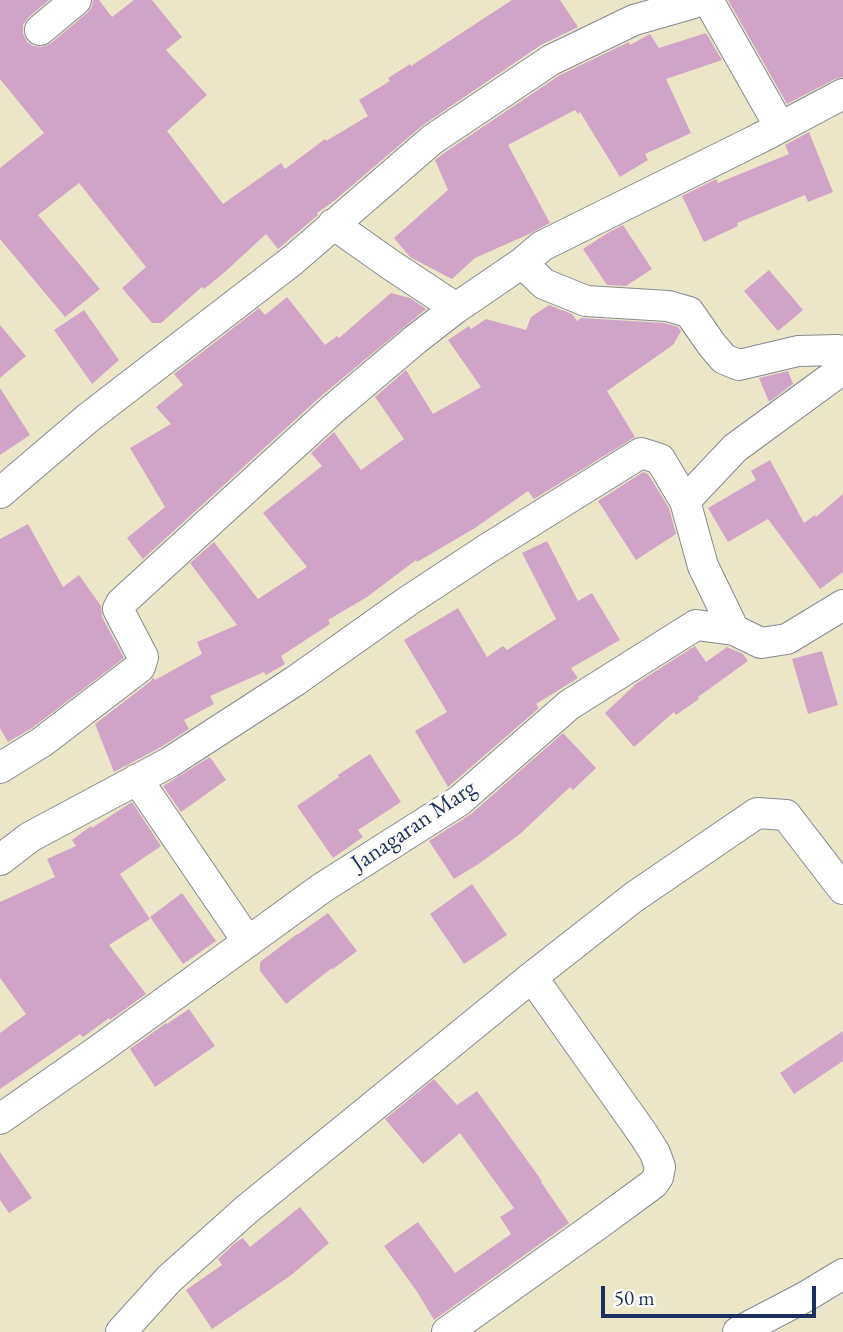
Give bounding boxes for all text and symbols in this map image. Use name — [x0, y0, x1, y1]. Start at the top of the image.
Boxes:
street label: Janagaran Marg — [346, 774, 482, 878]
scale bar — [605, 1272, 820, 1316]
text: 50 m — [614, 1284, 655, 1311]

